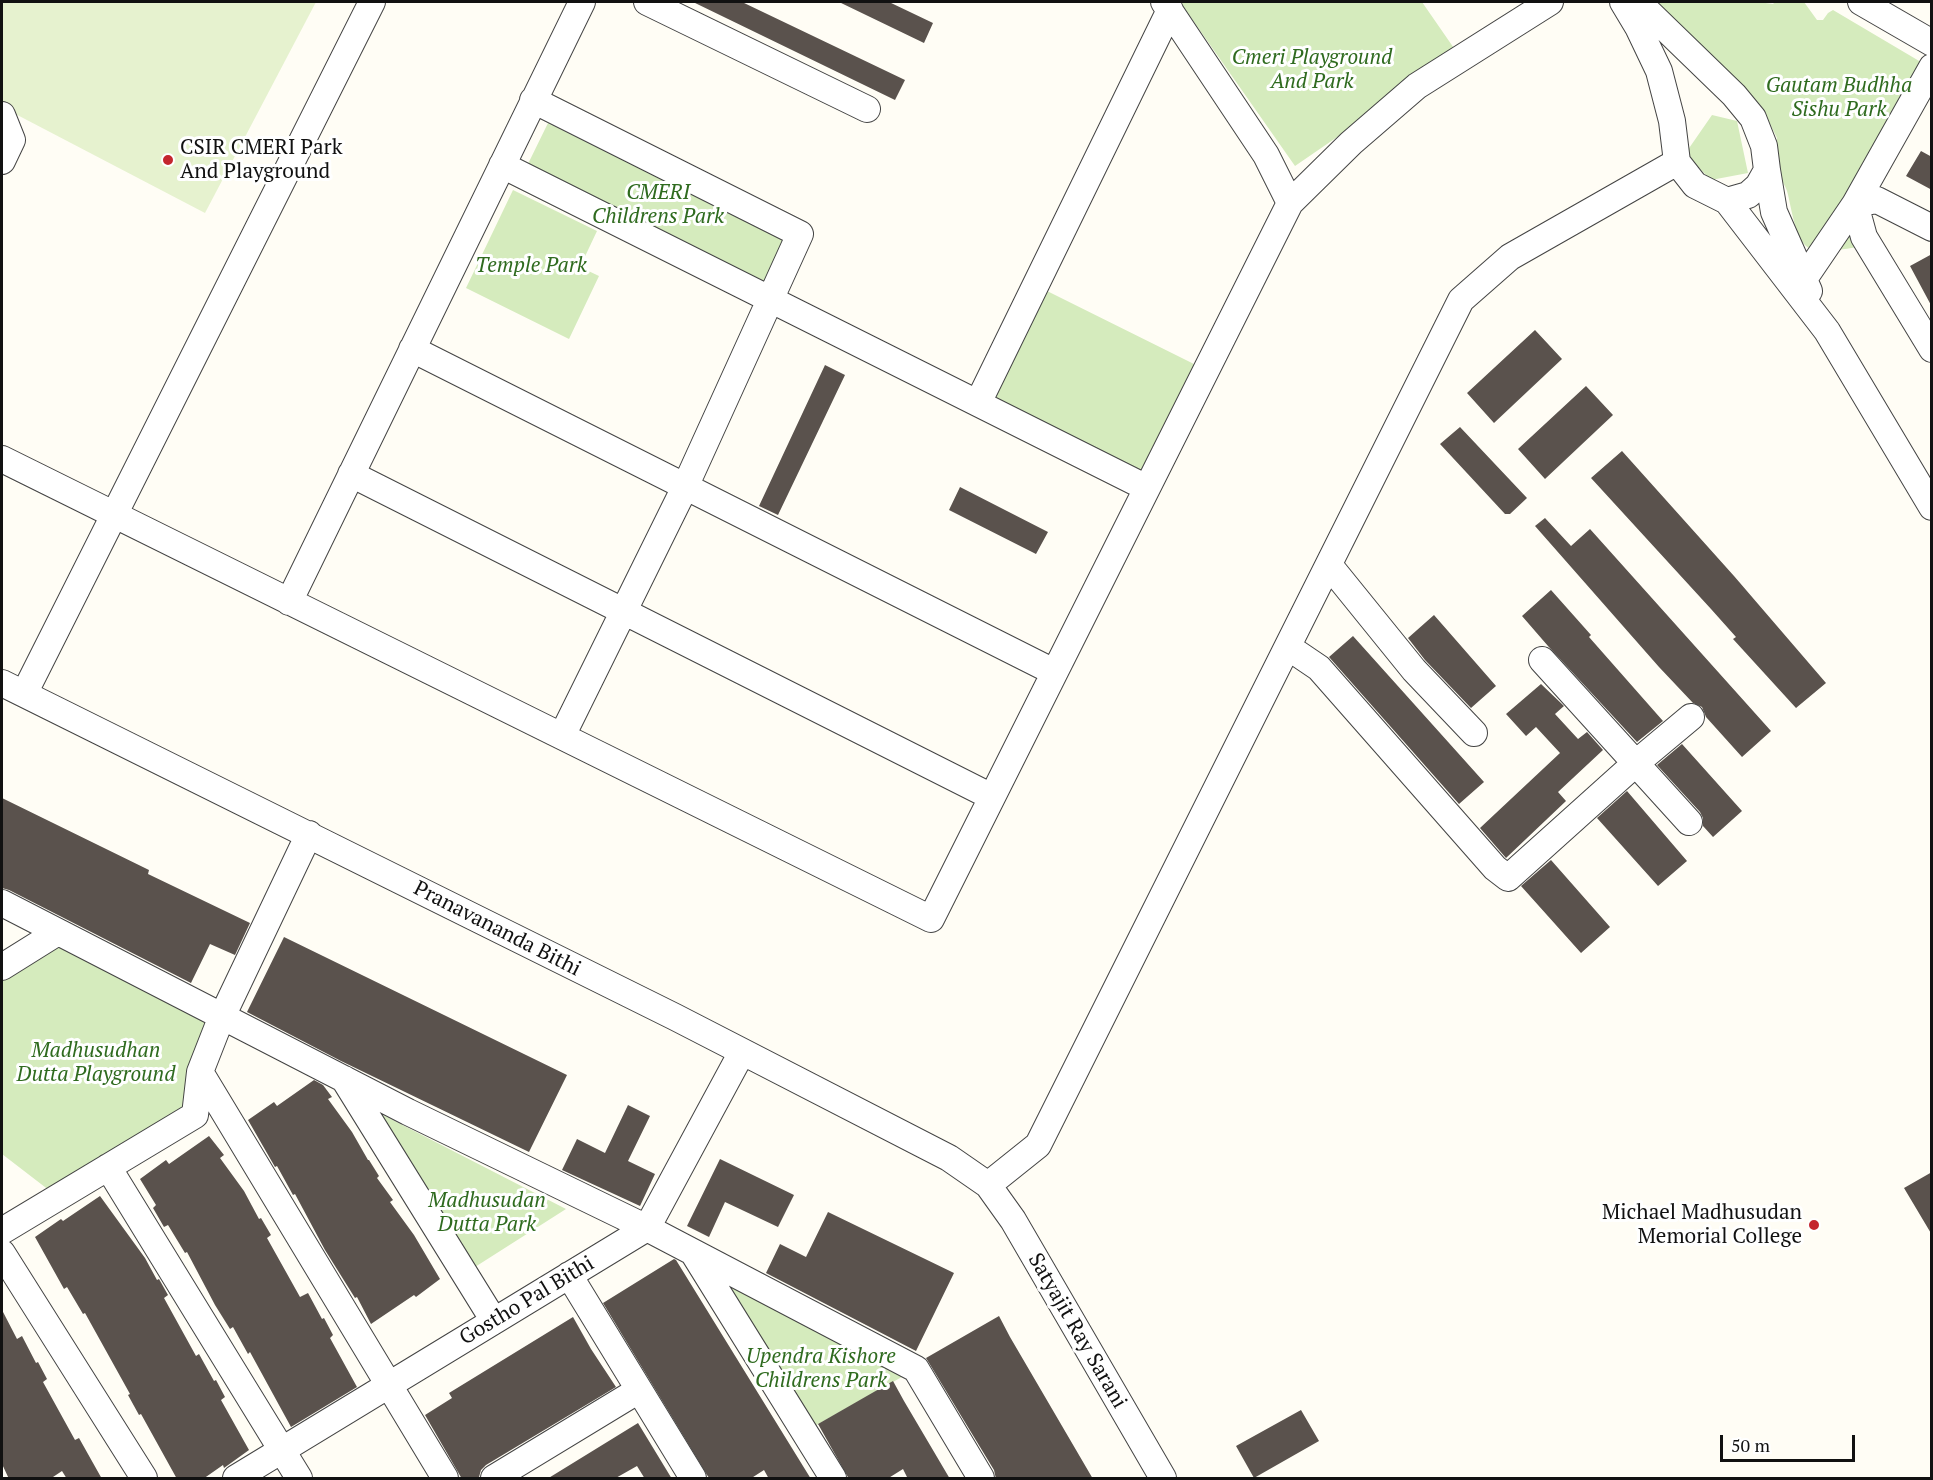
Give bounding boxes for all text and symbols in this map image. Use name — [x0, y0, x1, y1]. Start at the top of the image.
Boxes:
park label: Cmeri Playground And Park — [1232, 45, 1392, 95]
park label: Gautam Budhha Sishu Park — [1766, 73, 1912, 123]
place label: CSIR CMERI Park And Playground — [180, 135, 342, 185]
marker: CSIR CMERI Park And Playground — [161, 153, 175, 167]
park label: CMERI Childrens Park — [592, 180, 724, 230]
park label: Temple Park — [475, 253, 587, 279]
street label: Pranavananda Bithi — [409, 876, 585, 982]
park label: Madhusudhan Dutta Playground — [17, 1038, 175, 1088]
park label: Madhusudan Dutta Park — [428, 1188, 546, 1238]
place label: Michael Madhusudan Memorial College — [1602, 1200, 1802, 1250]
marker: Michael Madhusudan Memorial College — [1807, 1218, 1821, 1232]
street label: Satyajit Ray Sarani — [1022, 1249, 1132, 1413]
street label: Gostho Pal Bithi — [455, 1251, 599, 1351]
park label: Upendra Kishore Childrens Park — [746, 1344, 896, 1394]
scale bar — [1723, 1423, 1858, 1461]
text: 50 m — [1731, 1433, 1770, 1457]

